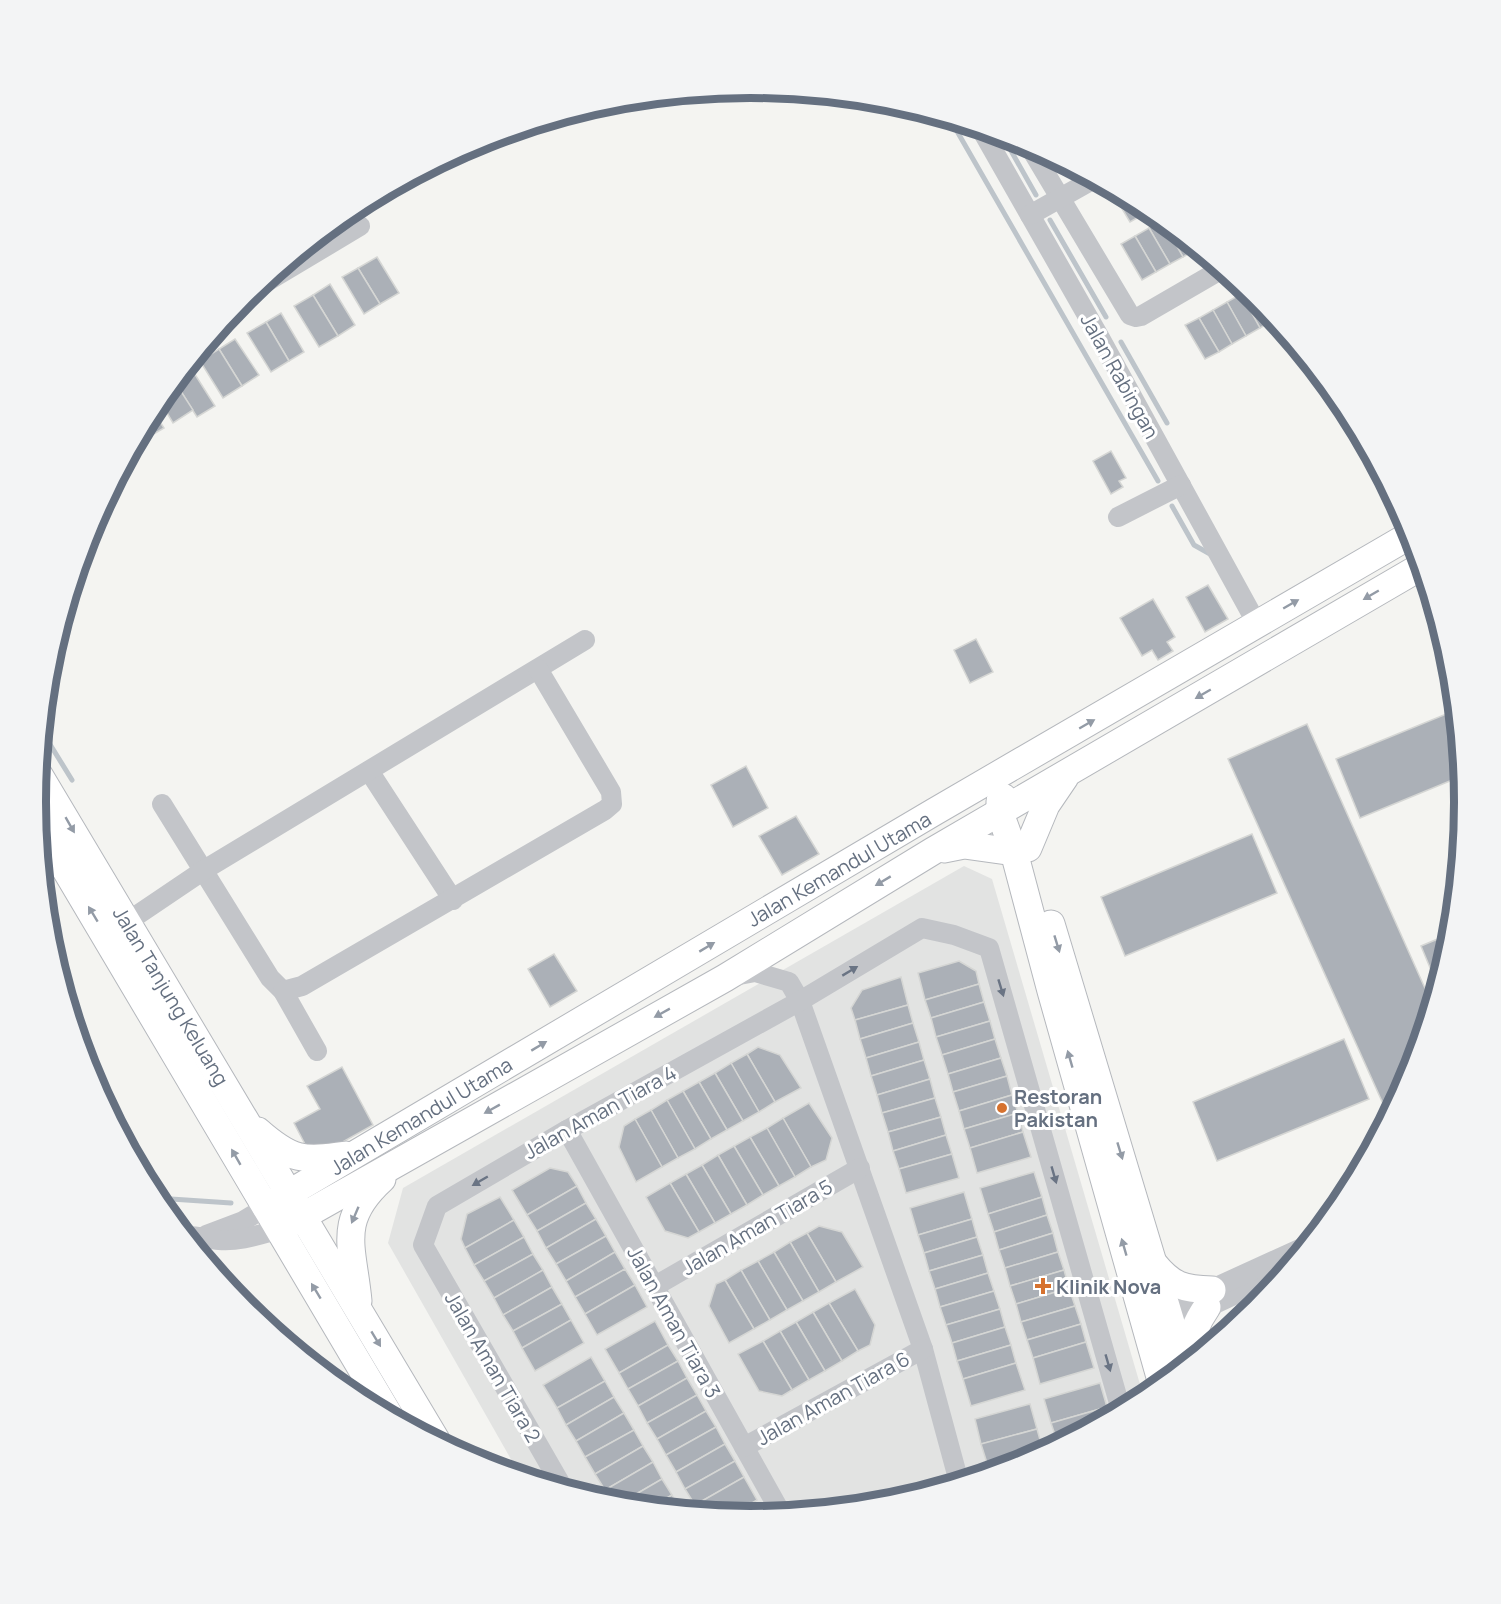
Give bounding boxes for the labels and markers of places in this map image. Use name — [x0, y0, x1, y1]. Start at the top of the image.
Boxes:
place label: Restoran Pakistan — [1014, 1083, 1102, 1133]
marker: Restoran Pakistan — [995, 1101, 1009, 1115]
place label: Klinik Nova — [1056, 1273, 1161, 1300]
marker: Klinik Nova — [1034, 1277, 1052, 1295]

